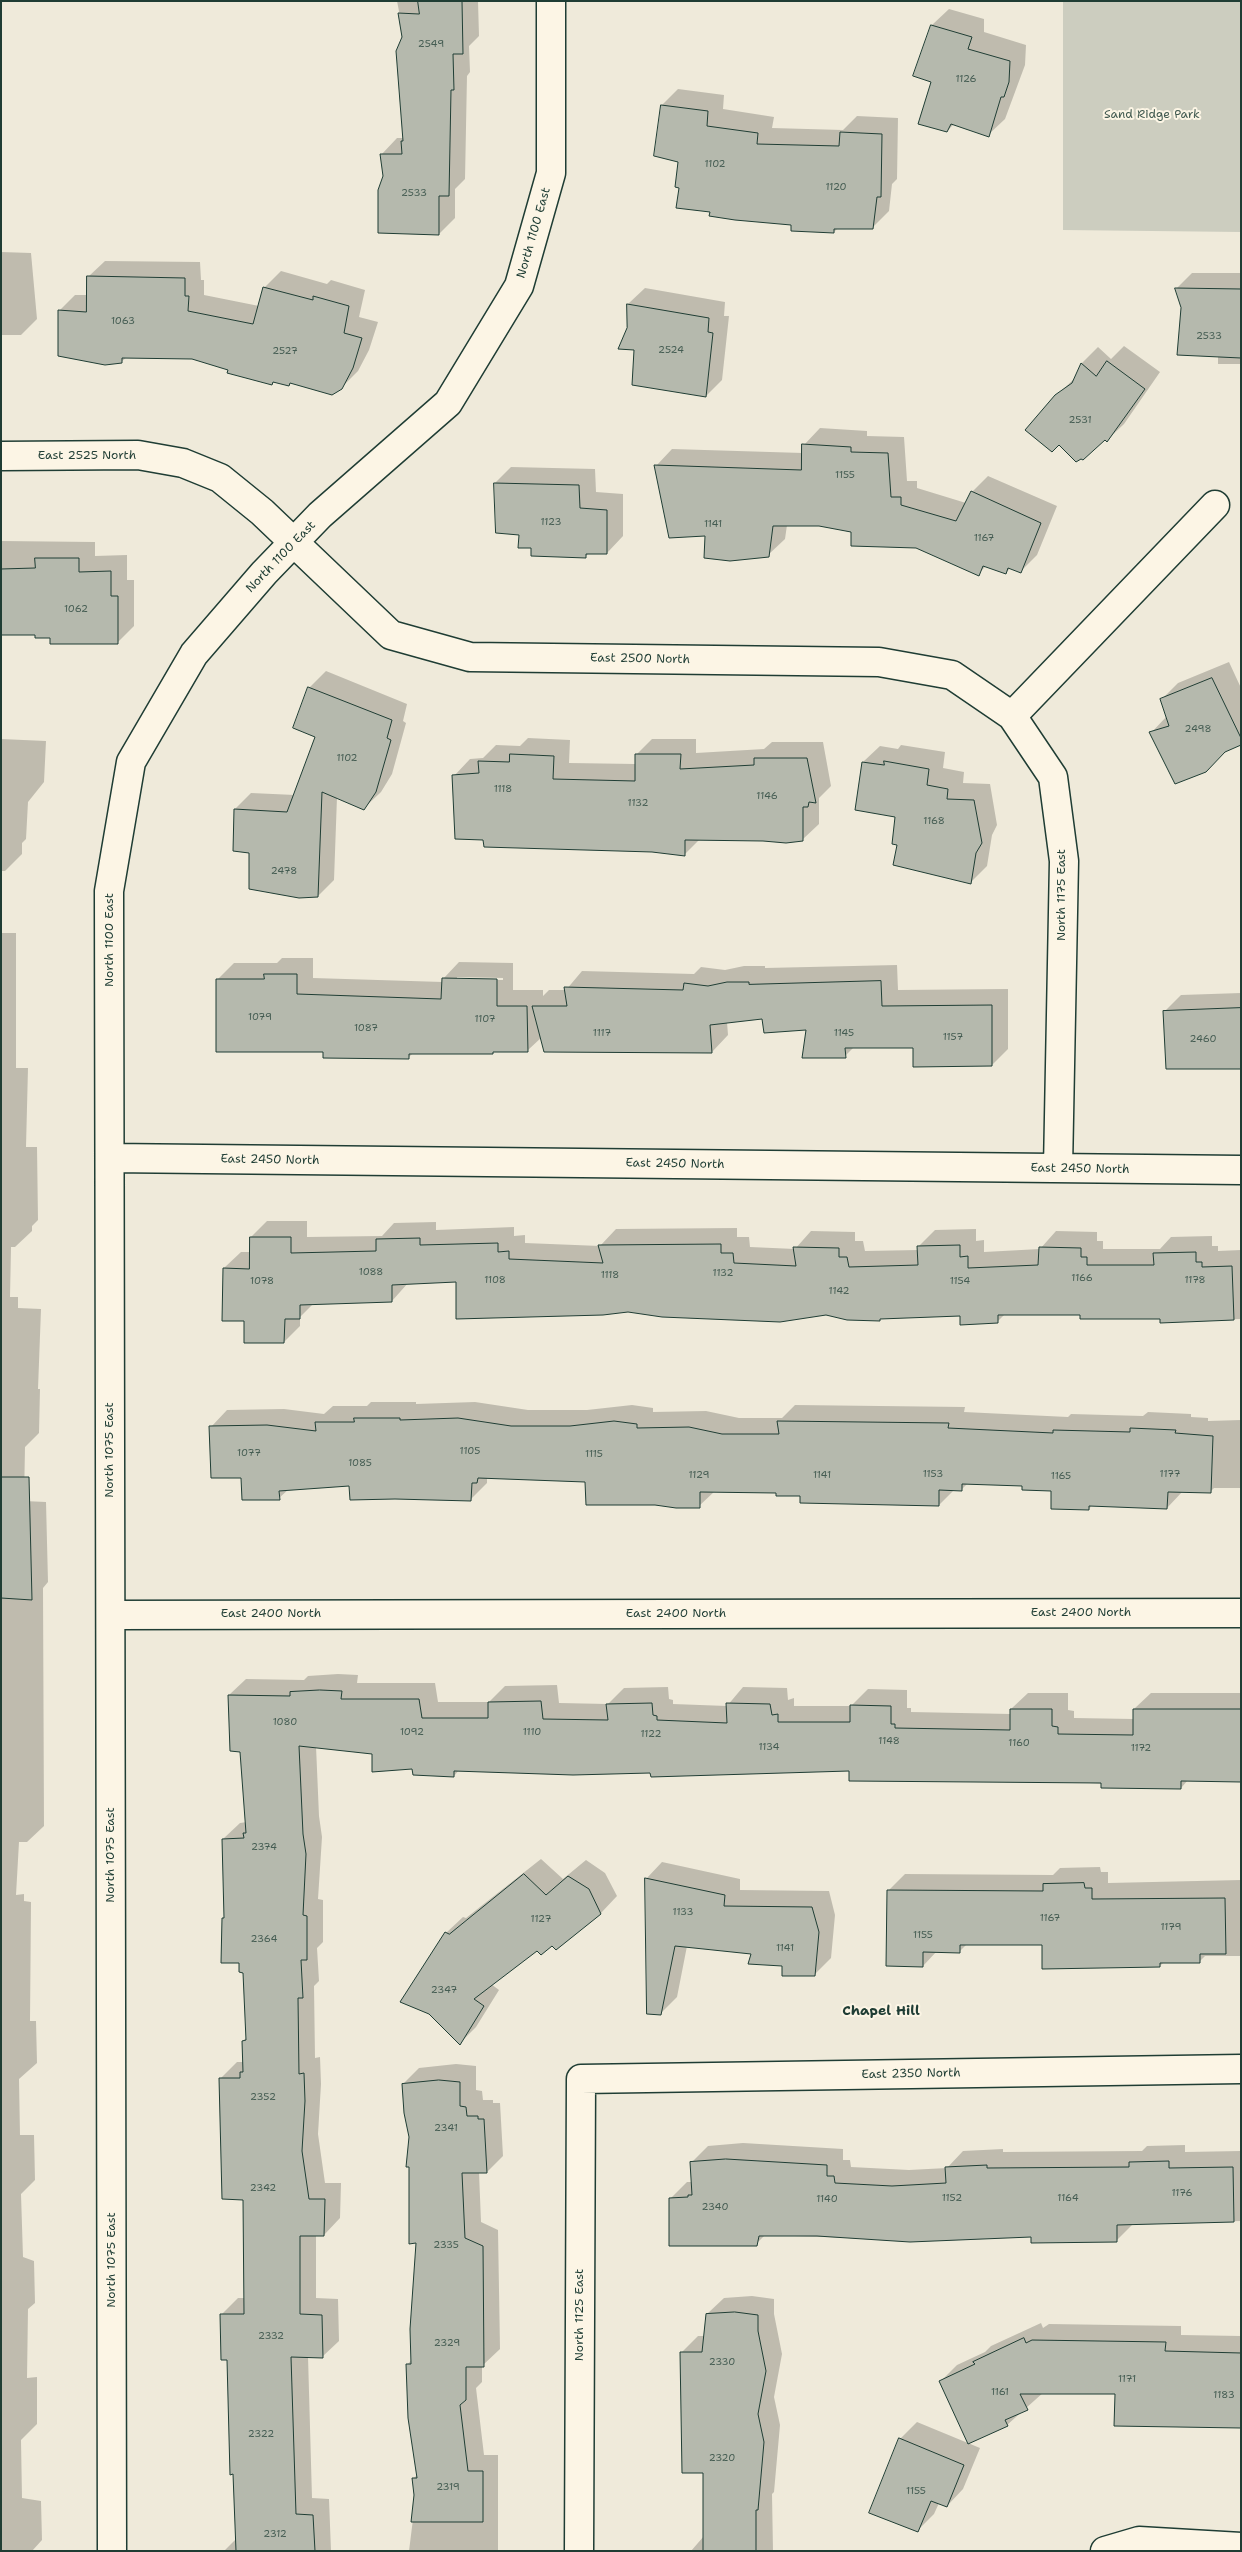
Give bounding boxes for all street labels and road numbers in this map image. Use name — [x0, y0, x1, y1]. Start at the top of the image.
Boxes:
street label: North 1100 East — [514, 186, 554, 280]
street label: East 2525 North — [38, 449, 136, 463]
street label: North 1100 East — [243, 518, 319, 596]
street label: East 2500 North — [590, 651, 690, 667]
street label: North 1175 East — [1055, 849, 1069, 941]
street label: North 1100 East — [103, 893, 117, 987]
street label: East 2450 North — [220, 1152, 320, 1168]
street label: East 2450 North — [625, 1156, 725, 1172]
street label: East 2450 North — [1030, 1161, 1130, 1177]
street label: North 1075 East — [103, 1402, 117, 1498]
street label: East 2400 North — [1031, 1606, 1131, 1620]
street label: East 2400 North — [221, 1607, 321, 1621]
street label: East 2400 North — [626, 1607, 726, 1621]
street label: North 1075 East — [104, 1807, 118, 1903]
street label: East 2350 North — [861, 2066, 961, 2082]
street label: North 1075 East — [105, 2212, 119, 2308]
street label: North 1125 East — [573, 2269, 587, 2361]

